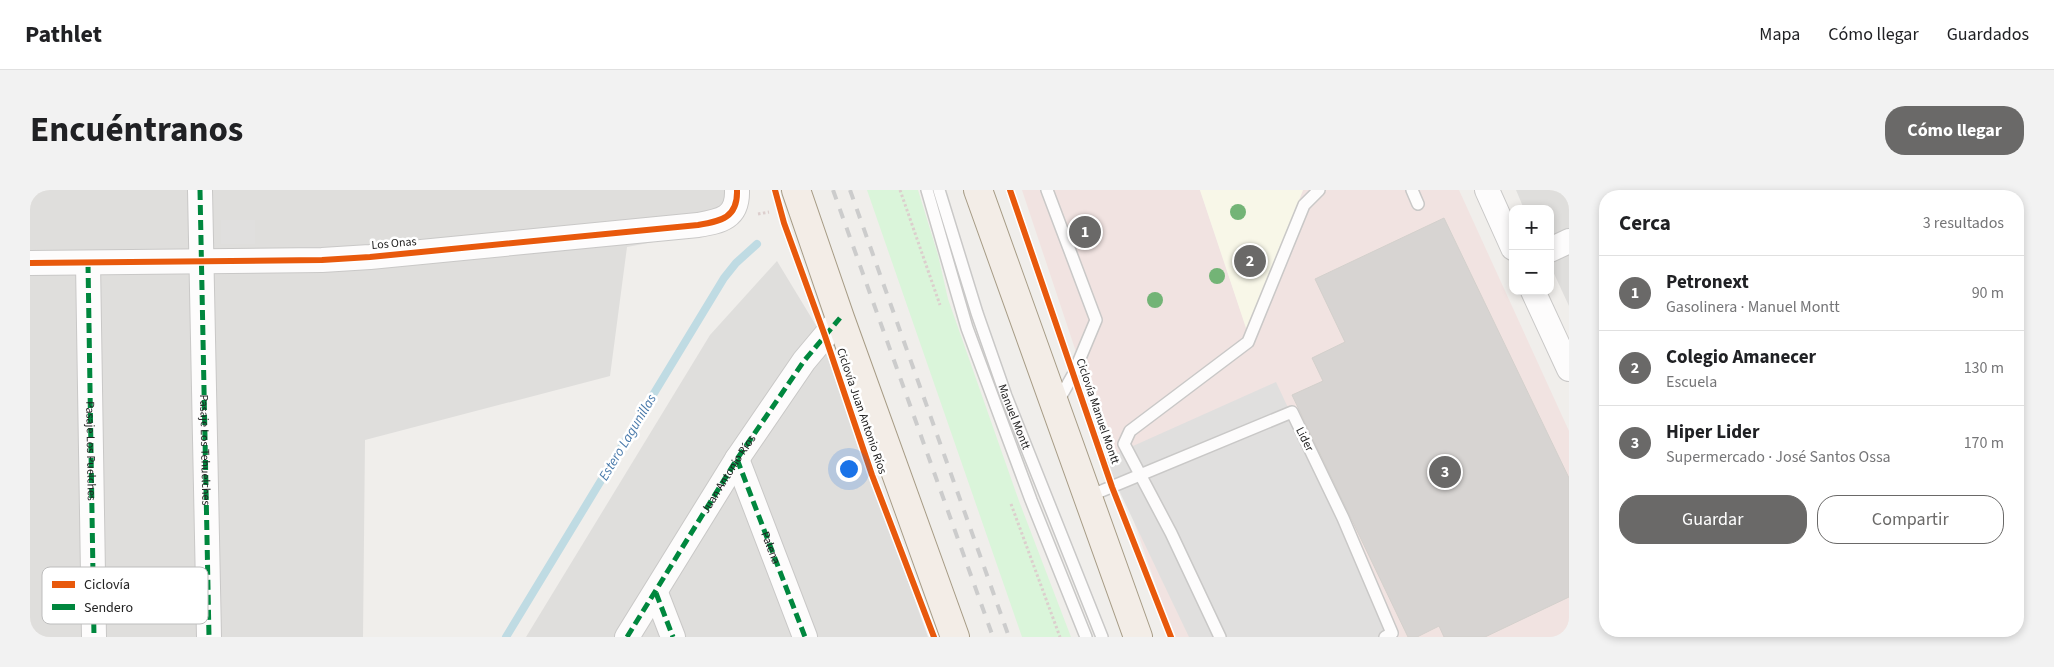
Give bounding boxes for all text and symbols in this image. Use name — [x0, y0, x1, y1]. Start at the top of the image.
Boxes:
text: Pathlet — [25, 17, 102, 52]
text: Mapa — [1759, 22, 1800, 47]
text: Cómo llegar — [1828, 22, 1919, 47]
text: Guardados — [1947, 22, 2029, 47]
text: Encuéntranos — [30, 105, 243, 155]
button: Cómo llegar — [1885, 106, 2024, 155]
map controls — [1509, 205, 1554, 295]
button: + — [1509, 205, 1554, 250]
text: Cerca — [1619, 208, 1671, 238]
text: 3 resultados — [1923, 212, 2004, 234]
pin: 1 — [1069, 213, 1101, 251]
street label: Los Onas — [371, 233, 417, 254]
pin: 2 — [1234, 242, 1266, 280]
button: − — [1509, 250, 1554, 295]
text: Petronext — [1666, 269, 1749, 296]
text: 1 — [1631, 282, 1639, 304]
text: 90 m — [1972, 282, 2004, 304]
text: Gasolinera · Manuel Montt — [1666, 296, 1840, 318]
text: Colegio Amanecer — [1666, 344, 1816, 371]
street label: Ciclovía Juan Antonio Ríos — [832, 346, 891, 476]
street label: Ciclovía Manuel Montt — [1071, 356, 1124, 466]
text: 2 — [1631, 357, 1639, 379]
text: 130 m — [1964, 357, 2004, 379]
text: Escuela — [1666, 371, 1717, 393]
street label: Manuel Montt — [993, 382, 1034, 452]
water label: Estero Lagunillas — [594, 390, 662, 485]
street label: Pasaje Los Tehuelches — [195, 394, 214, 506]
street label: Pasaje Los Puelches — [81, 401, 100, 501]
text: Hiper Lider — [1666, 419, 1760, 446]
street label: Lider — [1291, 424, 1318, 455]
street label: Juan Antonio Ríos — [697, 431, 760, 517]
text: 3 — [1631, 432, 1639, 454]
text: 170 m — [1964, 432, 2004, 454]
text: Supermercado · José Santos Ossa — [1666, 446, 1891, 468]
pin: 3 — [1429, 453, 1461, 491]
your location — [836, 456, 862, 482]
button: Guardar — [1619, 495, 1807, 544]
button: Compartir — [1817, 495, 2004, 544]
street label: Palena — [756, 529, 784, 567]
legend — [42, 567, 208, 624]
text: Ciclovía — [84, 575, 130, 595]
text: Sendero — [84, 598, 133, 618]

